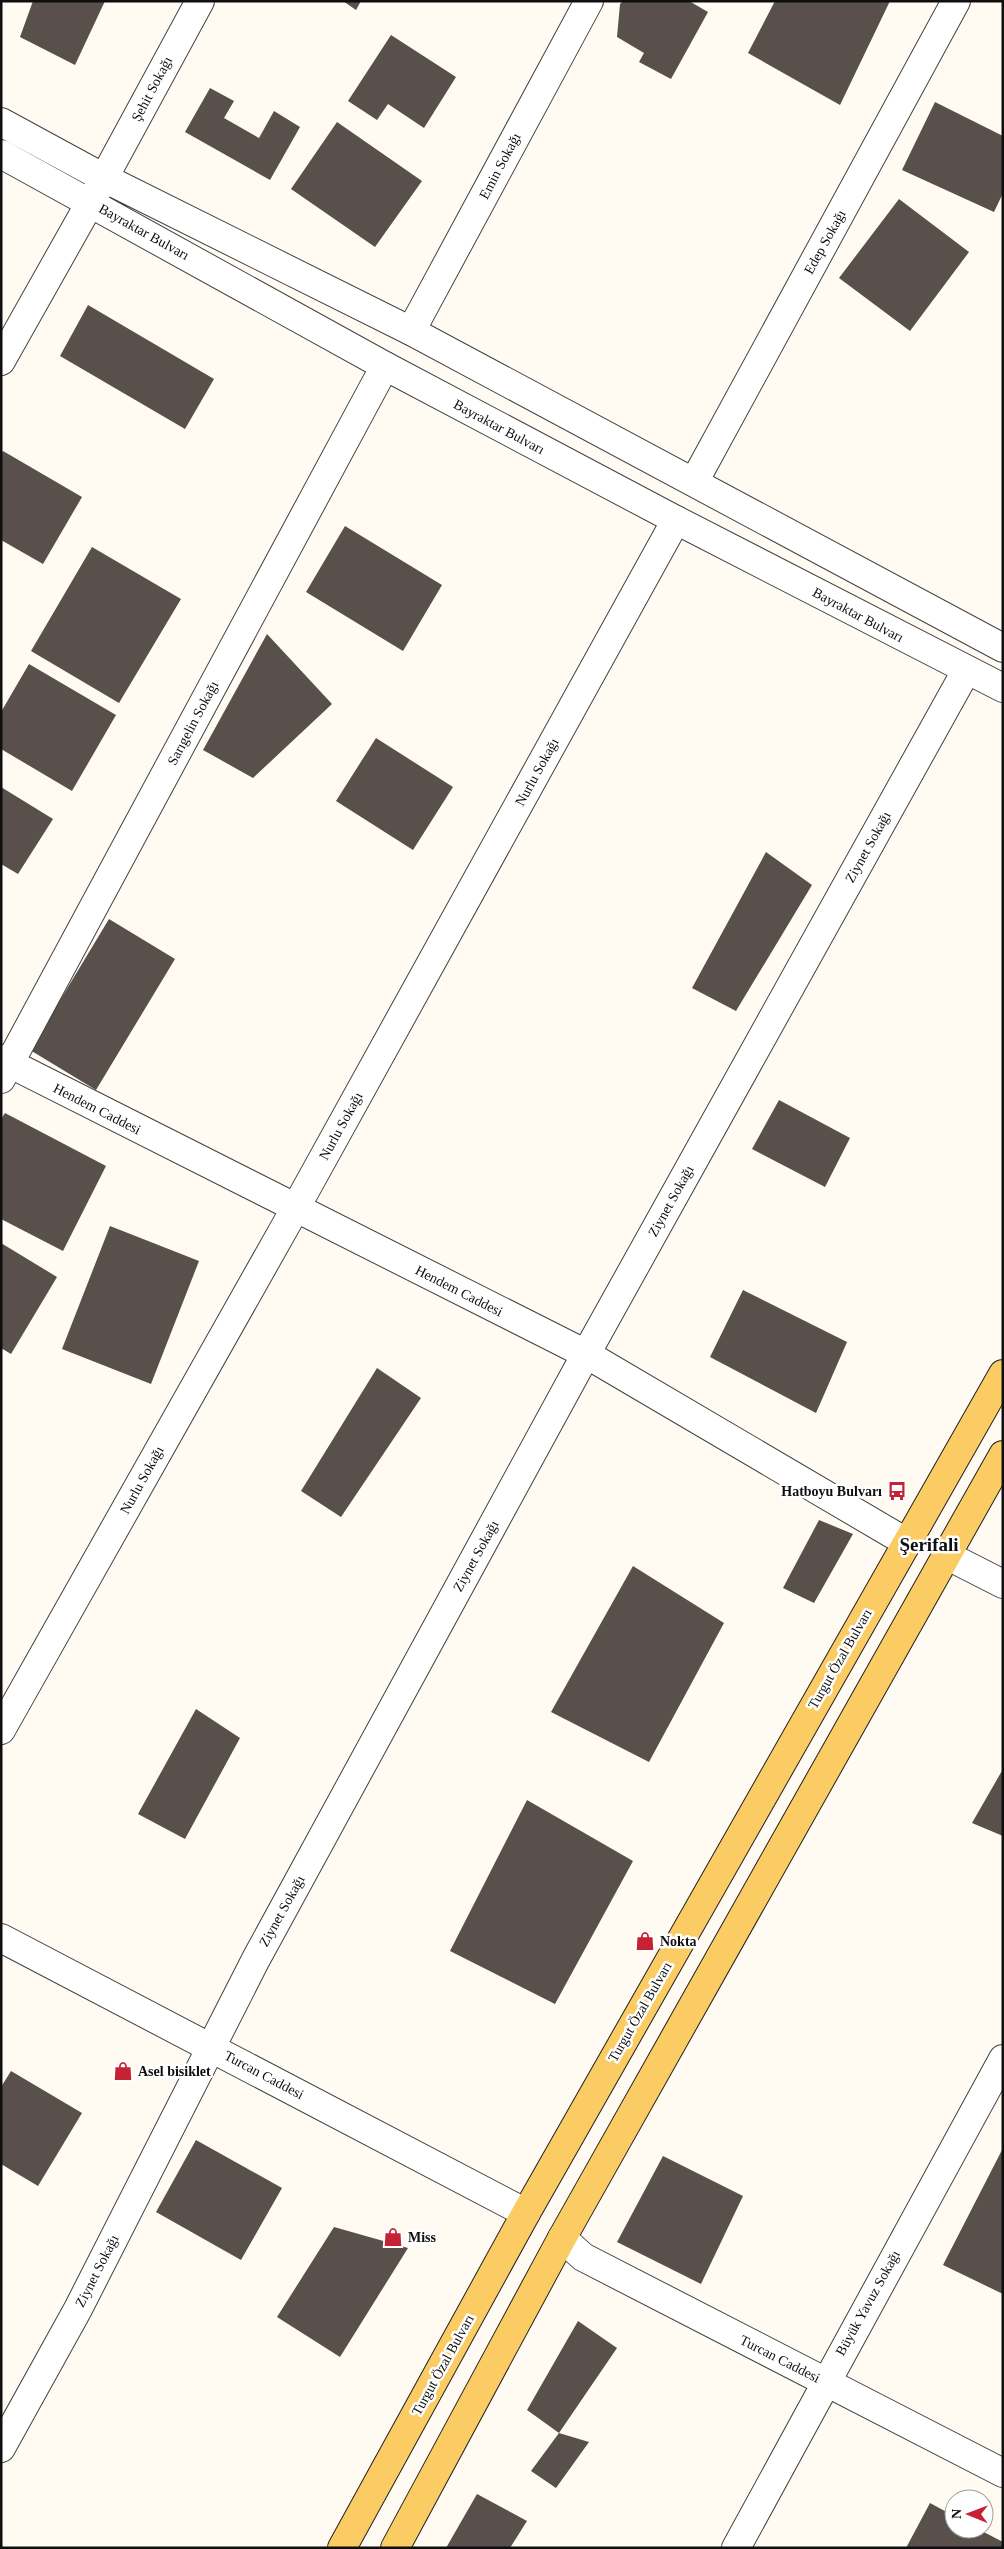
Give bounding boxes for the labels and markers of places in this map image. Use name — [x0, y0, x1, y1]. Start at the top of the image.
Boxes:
bus stop icon: Hatboyu Bulvarı — [886, 1480, 908, 1502]
place label: Hatboyu Bulvarı — [781, 1484, 882, 1499]
shop icon: Nokta — [634, 1930, 656, 1952]
place label: Nokta — [660, 1934, 697, 1949]
shop icon: Asel bisiklet — [112, 2060, 134, 2082]
place label: Asel bisiklet — [138, 2064, 211, 2079]
shop icon: Miss — [382, 2226, 404, 2248]
place label: Miss — [408, 2230, 437, 2245]

